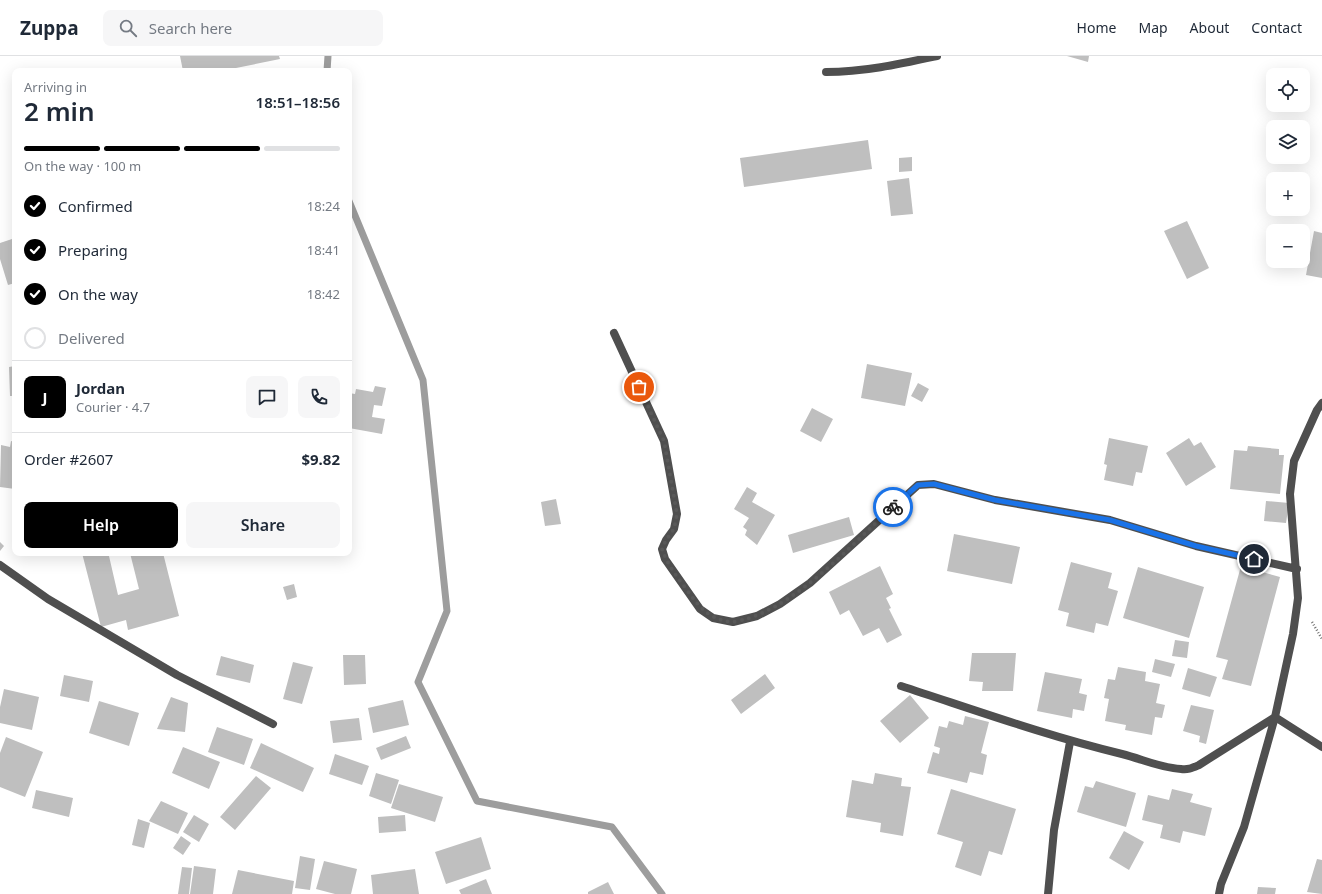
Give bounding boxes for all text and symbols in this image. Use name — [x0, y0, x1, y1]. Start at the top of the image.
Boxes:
search box — [103, 10, 383, 46]
text: Zuppa — [20, 15, 79, 41]
icon: search — [117, 17, 139, 39]
text: Search here — [149, 18, 232, 38]
text: Home — [1077, 18, 1116, 37]
text: Map — [1138, 18, 1168, 37]
text: About — [1190, 18, 1229, 37]
text: Contact — [1251, 18, 1302, 37]
map controls — [1266, 68, 1310, 268]
button: locate — [1266, 68, 1310, 112]
text: Arriving in — [24, 78, 87, 96]
text: 18:51–18:56 — [256, 92, 340, 112]
text: 2 min — [24, 93, 95, 129]
button: layers — [1266, 120, 1310, 164]
text: On the way · 100 m — [24, 157, 141, 175]
button: + — [1266, 172, 1310, 216]
icon: check — [24, 195, 46, 217]
text: Confirmed — [58, 196, 133, 216]
text: 18:24 — [307, 197, 340, 215]
button: − — [1266, 224, 1310, 268]
icon: check — [24, 239, 46, 261]
text: Preparing — [58, 240, 128, 260]
text: 18:41 — [307, 241, 340, 259]
icon: check — [24, 283, 46, 305]
text: On the way — [58, 284, 138, 304]
text: 18:42 — [307, 285, 340, 303]
text: Delivered — [58, 328, 125, 348]
pin — [622, 370, 656, 404]
button: chat — [246, 376, 288, 418]
button: phone — [298, 376, 340, 418]
icon: bag — [628, 376, 650, 398]
text: Jordan — [76, 378, 125, 398]
text: J — [43, 387, 47, 407]
text: Courier · 4.7 — [76, 398, 150, 416]
text: Order #2607 — [24, 449, 113, 469]
text: $9.82 — [301, 449, 340, 469]
courier — [873, 487, 913, 527]
icon: bike — [882, 496, 904, 518]
button: Help — [24, 502, 178, 548]
button: Share — [186, 502, 340, 548]
pin — [1237, 542, 1271, 576]
icon: home — [1243, 548, 1265, 570]

